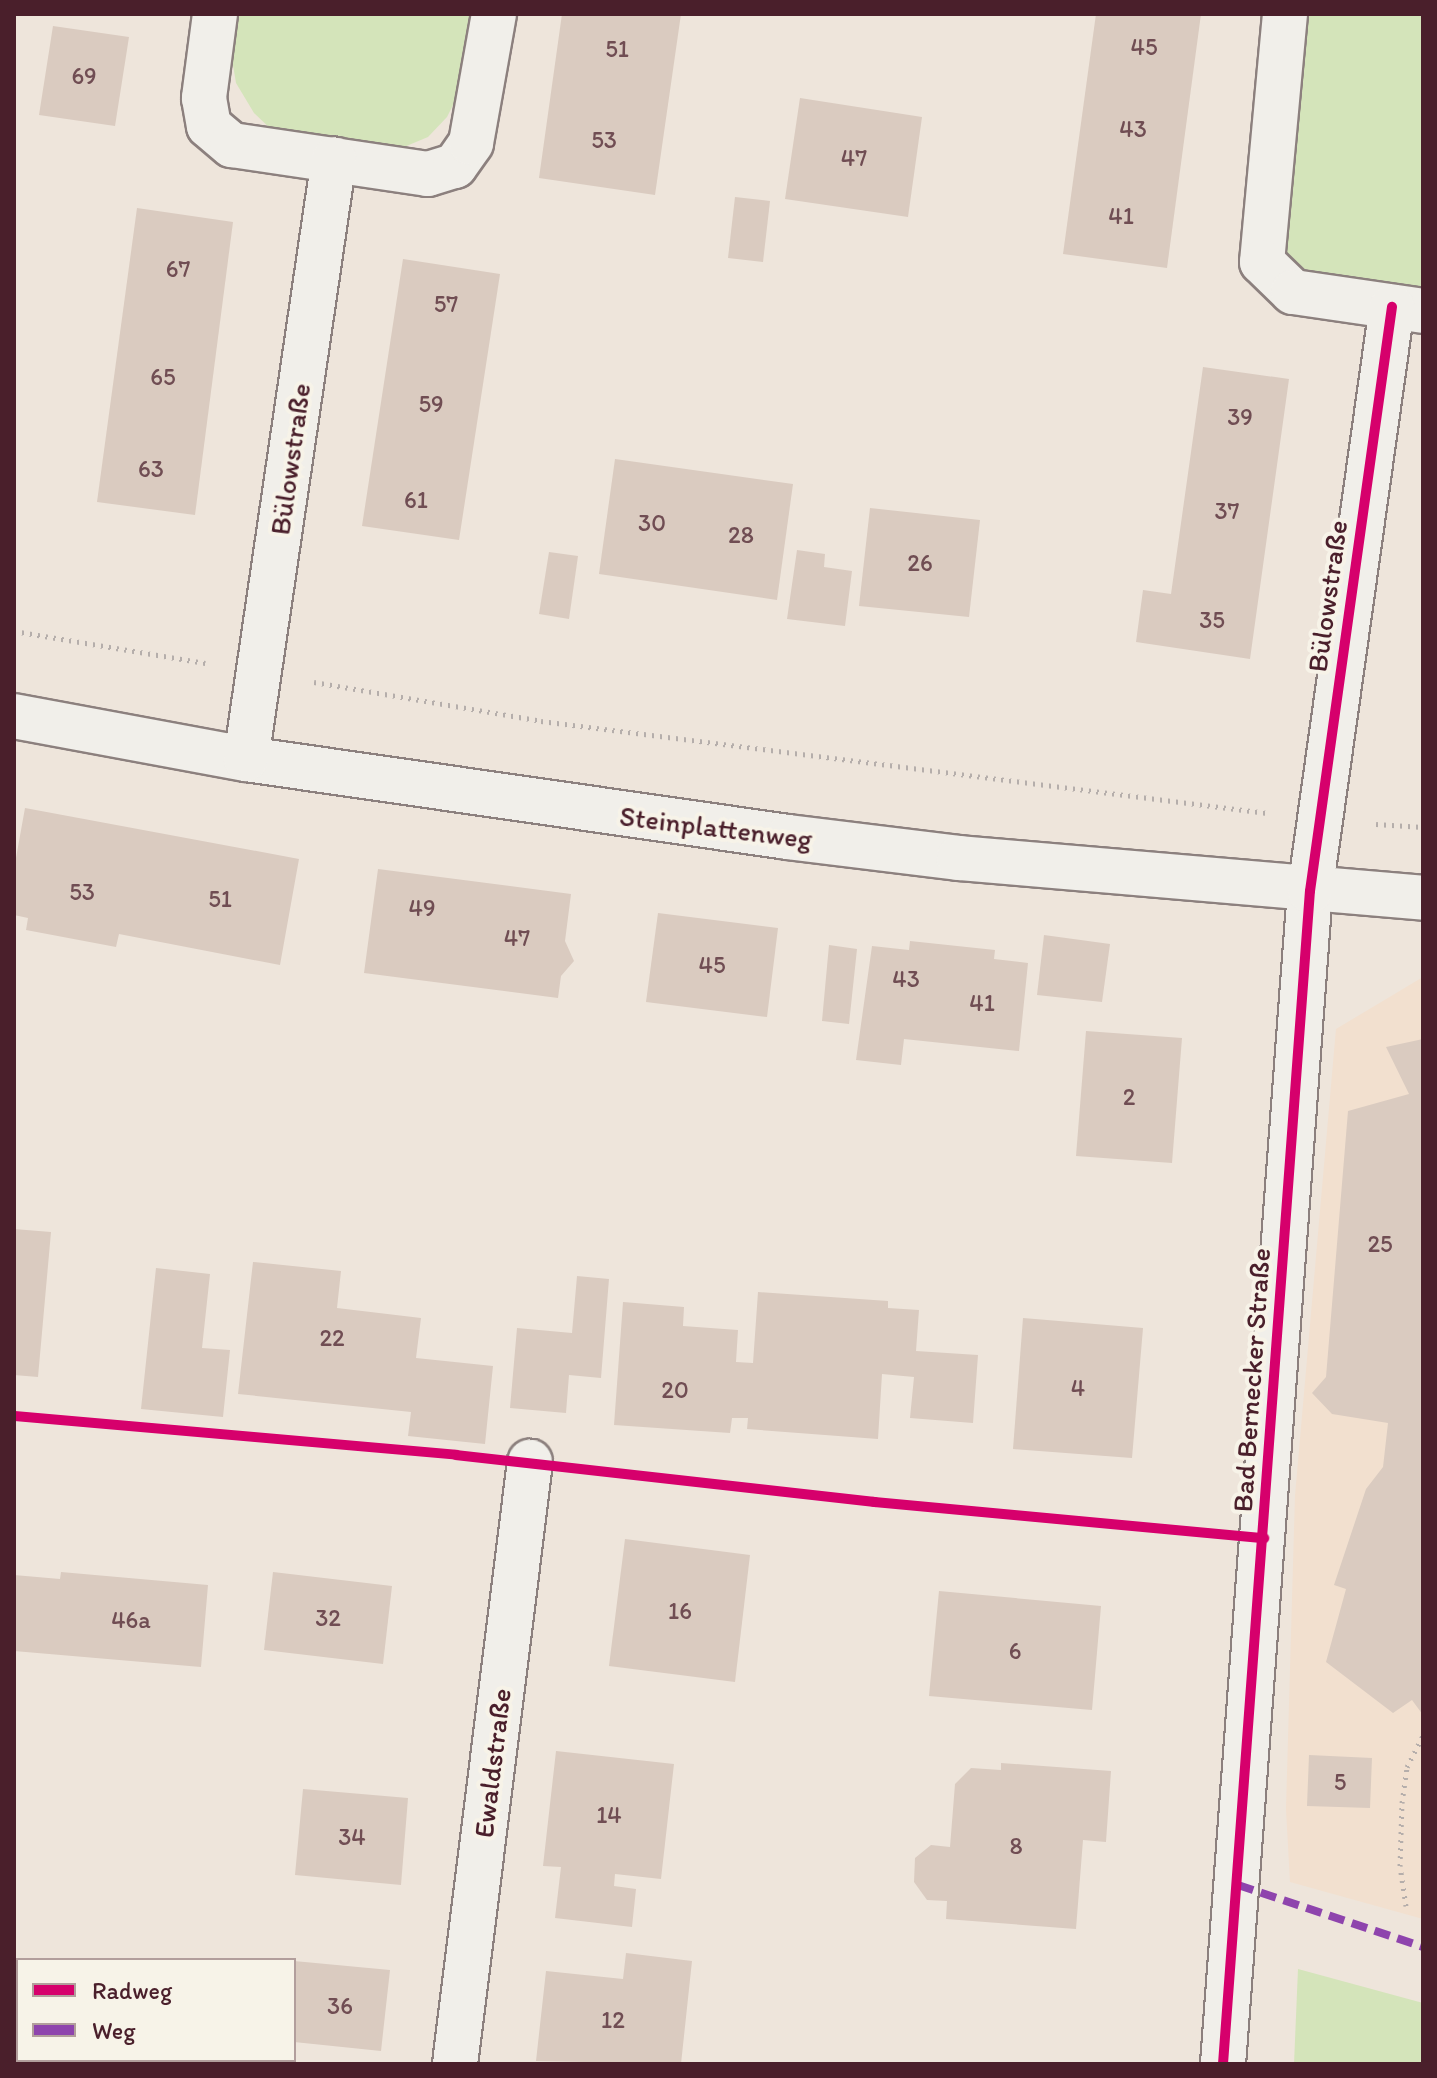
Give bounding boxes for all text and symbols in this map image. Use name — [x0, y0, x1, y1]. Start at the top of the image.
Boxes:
house number: 45 — [1130, 33, 1158, 61]
house number: 51 — [605, 35, 629, 63]
house number: 69 — [71, 62, 97, 90]
house number: 43 — [1119, 115, 1147, 143]
house number: 53 — [591, 126, 617, 154]
house number: 47 — [841, 144, 867, 172]
house number: 41 — [1108, 202, 1134, 230]
house number: 67 — [166, 255, 190, 283]
house number: 57 — [434, 290, 458, 318]
house number: 65 — [150, 363, 176, 391]
street label: Bülowstraße — [263, 381, 317, 537]
house number: 59 — [418, 390, 444, 418]
house number: 39 — [1227, 403, 1253, 431]
house number: 63 — [138, 455, 164, 483]
house number: 61 — [404, 486, 428, 514]
house number: 37 — [1215, 497, 1239, 525]
house number: 30 — [638, 509, 666, 537]
street label: Bülowstraße — [1300, 518, 1354, 674]
house number: 28 — [728, 521, 754, 549]
house number: 26 — [907, 549, 933, 577]
house number: 35 — [1199, 606, 1225, 634]
street label: Steinplattenweg — [618, 799, 814, 855]
house number: 53 — [69, 878, 95, 906]
house number: 51 — [208, 885, 232, 913]
house number: 49 — [409, 894, 435, 922]
house number: 47 — [504, 924, 530, 952]
house number: 45 — [698, 951, 726, 979]
house number: 43 — [892, 965, 920, 993]
house number: 41 — [969, 989, 995, 1017]
house number: 2 — [1123, 1083, 1135, 1111]
house number: 25 — [1367, 1230, 1393, 1258]
street label: Bad Bernecker Straße — [1225, 1247, 1277, 1513]
house number: 22 — [319, 1324, 345, 1352]
house number: 4 — [1071, 1374, 1085, 1402]
house number: 20 — [661, 1376, 689, 1404]
house number: 16 — [668, 1597, 692, 1625]
house number: 32 — [315, 1604, 341, 1632]
house number: 46a — [111, 1606, 151, 1634]
house number: 6 — [1009, 1637, 1021, 1665]
street label: Ewaldstraße — [466, 1686, 518, 1840]
house number: 5 — [1334, 1768, 1346, 1796]
house number: 14 — [596, 1801, 622, 1829]
house number: 34 — [338, 1823, 366, 1851]
house number: 8 — [1009, 1832, 1023, 1860]
legend — [16, 1958, 296, 2062]
text: Radweg — [92, 1976, 172, 2005]
house number: 36 — [327, 1992, 353, 2020]
house number: 12 — [601, 2006, 625, 2034]
text: Weg — [92, 2016, 135, 2045]

